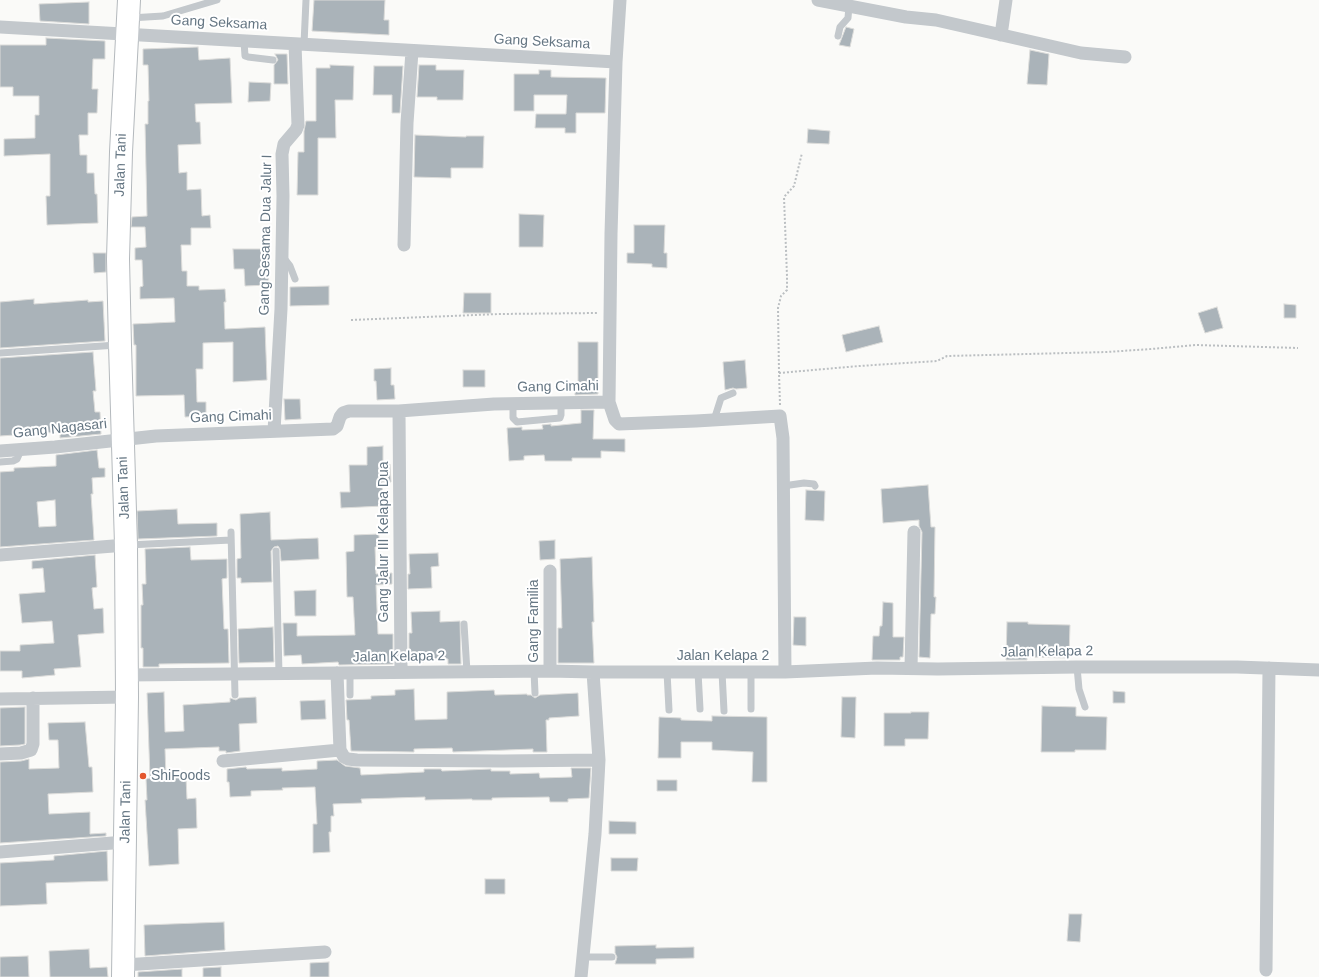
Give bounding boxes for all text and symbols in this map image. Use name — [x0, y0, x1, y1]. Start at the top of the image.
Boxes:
street label: Gang Seksama — [170, 12, 268, 34]
street label: Gang Seksama — [493, 31, 591, 53]
street label: Jalan Tani — [112, 133, 130, 197]
street label: Gang Sesama Dua Jalur I — [256, 154, 276, 316]
street label: Gang Cimahi — [517, 378, 599, 396]
street label: Gang Cimahi — [190, 407, 272, 427]
street label: Gang Nagasari — [12, 416, 108, 442]
street label: Jalan Tani — [115, 456, 133, 520]
street label: Gang Jalur III Kelapa Dua — [376, 461, 392, 623]
street label: Gang Familia — [526, 579, 542, 663]
street label: Jalan Kelapa 2 — [1001, 643, 1093, 661]
street label: Jalan Kelapa 2 — [353, 648, 445, 666]
street label: Jalan Kelapa 2 — [677, 648, 769, 664]
place label: ShiFoods — [151, 768, 210, 784]
marker: ShiFoods — [138, 771, 148, 781]
street label: Jalan Tani — [117, 780, 135, 844]

